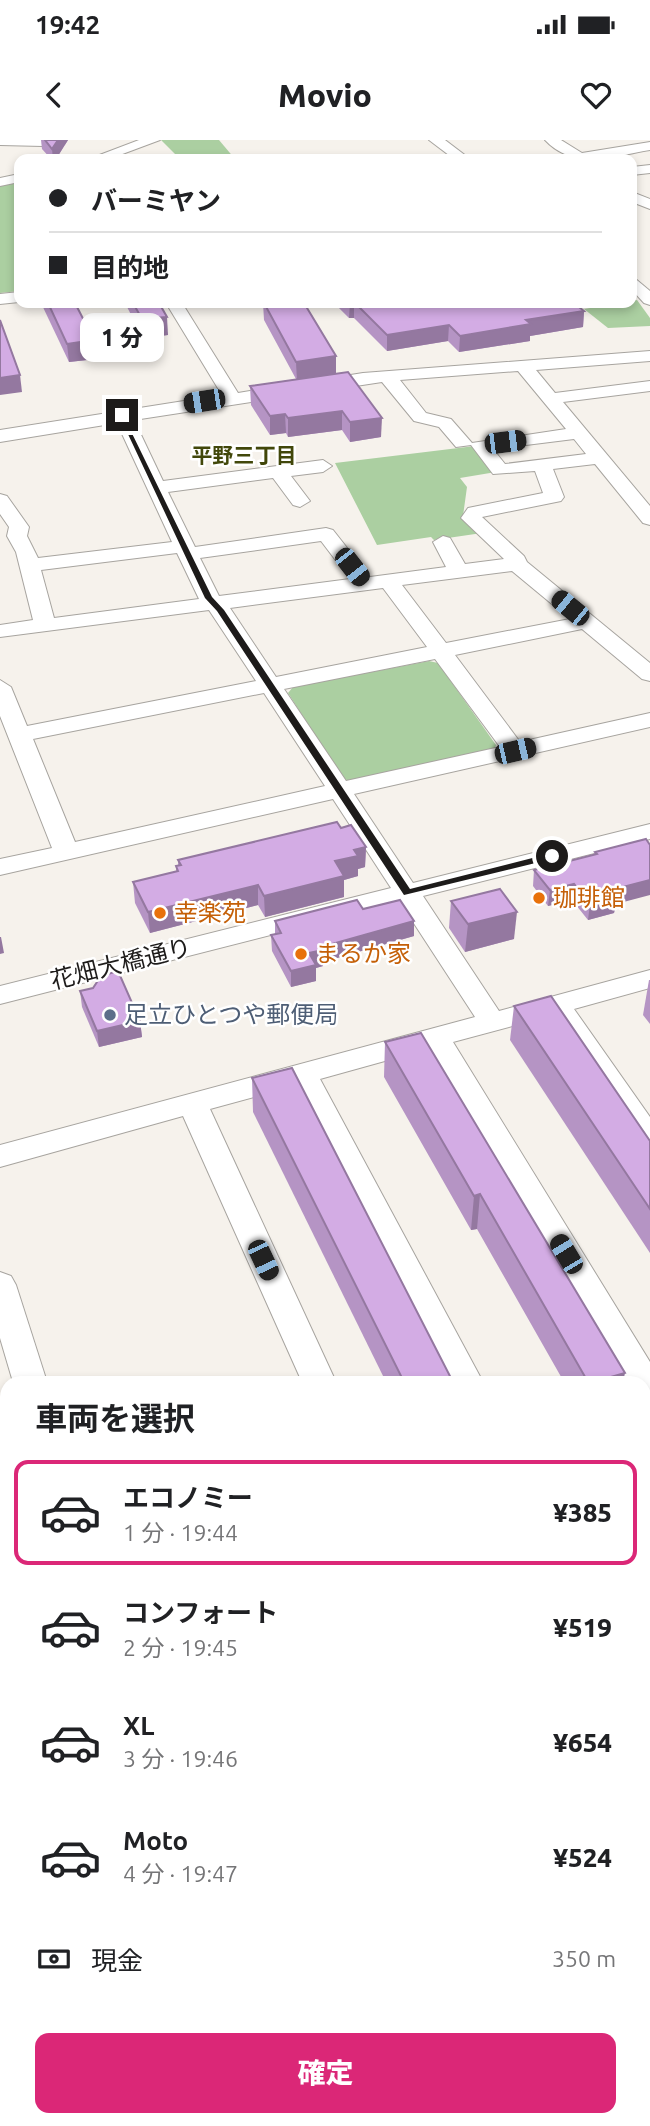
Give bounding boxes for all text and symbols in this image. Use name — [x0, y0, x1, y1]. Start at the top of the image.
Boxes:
text: 19:42 — [35, 10, 100, 39]
icon: back — [35, 76, 73, 114]
icon: heart — [577, 76, 615, 114]
text: Movio — [278, 77, 372, 113]
text: バーミヤン — [91, 186, 221, 215]
text: 目的地 — [91, 253, 169, 282]
callout: 1 分 — [80, 314, 164, 362]
text: 1 分 — [101, 325, 143, 350]
car — [182, 387, 227, 415]
route end — [106, 399, 138, 431]
car — [483, 429, 528, 455]
district label: 平野三丁目 — [192, 443, 297, 467]
car — [331, 544, 374, 590]
car — [548, 587, 593, 629]
car — [493, 736, 538, 766]
route start — [536, 840, 568, 872]
place label: 珈琲館 — [553, 884, 625, 911]
marker: 珈琲館 — [531, 890, 547, 906]
place label: 幸楽苑 — [174, 899, 246, 926]
marker: 幸楽苑 — [152, 905, 168, 921]
street label: 花畑大橋通り — [48, 933, 194, 994]
place label: まるか家 — [315, 940, 411, 967]
marker: まるか家 — [293, 946, 309, 962]
place label: 足立ひとつや郵便局 — [124, 1001, 338, 1028]
marker: 足立ひとつや郵便局 — [102, 1007, 118, 1023]
car — [547, 1231, 586, 1277]
car — [245, 1237, 282, 1283]
text: 車両を選択 — [35, 1400, 195, 1436]
icon: car — [39, 1481, 102, 1544]
text: エコノミー — [123, 1483, 253, 1512]
text: ¥385 — [553, 1498, 612, 1527]
text: 1 分 · 19:44 — [123, 1520, 238, 1545]
icon: car — [39, 1596, 102, 1659]
text: コンフォート — [123, 1598, 278, 1627]
text: ¥519 — [553, 1613, 612, 1642]
text: 2 分 · 19:45 — [123, 1635, 238, 1660]
icon: car — [39, 1711, 102, 1774]
text: XL — [123, 1711, 154, 1740]
text: ¥654 — [553, 1728, 612, 1757]
text: 3 分 · 19:46 — [123, 1746, 238, 1771]
icon: car — [39, 1826, 102, 1889]
text: Moto — [123, 1826, 188, 1855]
text: ¥524 — [553, 1843, 612, 1872]
text: 4 分 · 19:47 — [123, 1861, 238, 1886]
icon: cash — [35, 1940, 73, 1978]
text: 現金 — [91, 1946, 143, 1975]
text: 350 m — [552, 1946, 616, 1971]
button: 確定 — [35, 2033, 616, 2113]

